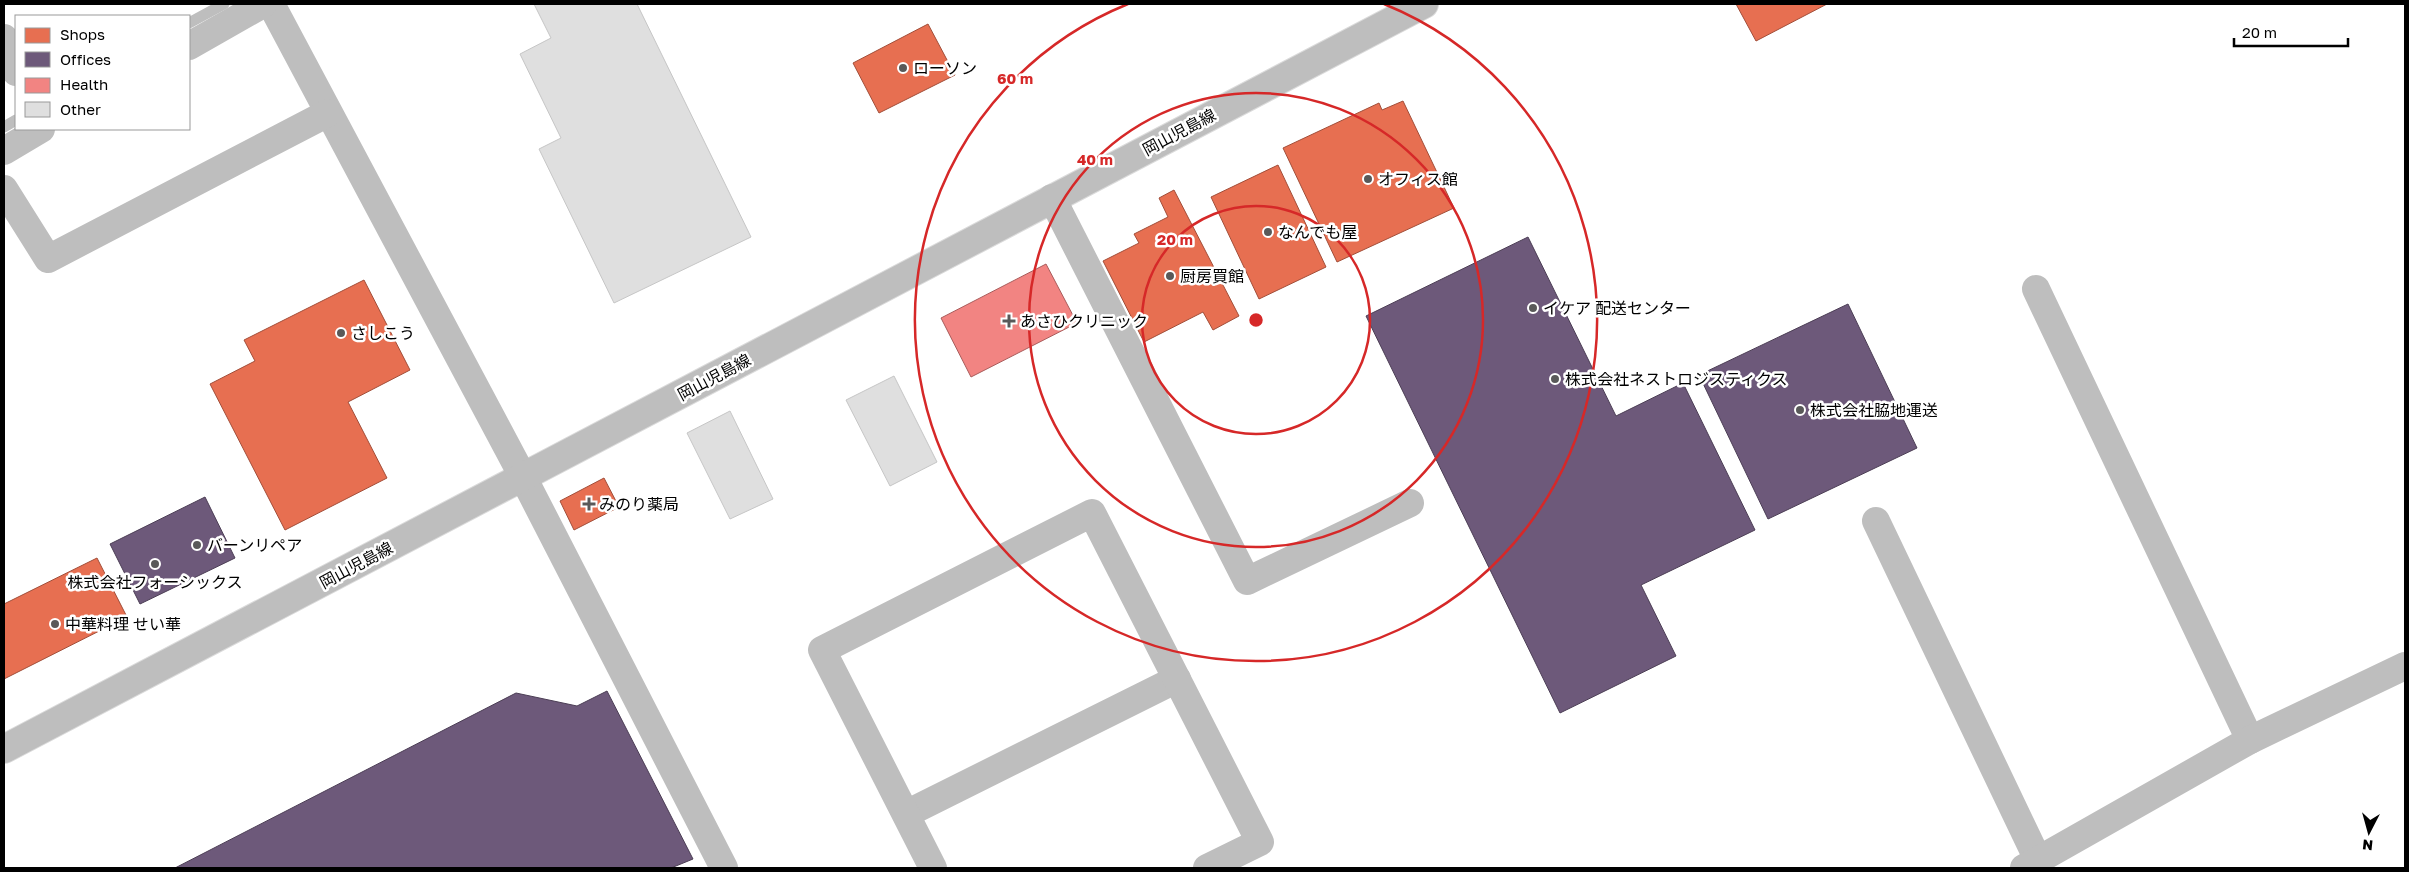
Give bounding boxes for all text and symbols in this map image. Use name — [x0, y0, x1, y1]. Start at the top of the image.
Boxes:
legend — [15, 15, 190, 130]
scale bar — [2234, 15, 2348, 47]
text: 20 m — [2242, 23, 2277, 41]
text: Shops — [60, 25, 105, 43]
text: Offices — [60, 50, 111, 68]
place label: ローソン — [913, 58, 977, 78]
marker: ローソン — [897, 62, 909, 74]
text: 60 m — [997, 69, 1033, 87]
text: Health — [60, 75, 108, 93]
text: Other — [60, 100, 101, 118]
street label: 岡山児島線 — [1139, 104, 1219, 160]
text: 40 m — [1077, 150, 1113, 168]
place label: オフィス館 — [1378, 169, 1458, 189]
marker: オフィス館 — [1362, 173, 1374, 185]
place label: なんでも屋 — [1278, 222, 1357, 242]
marker: なんでも屋 — [1262, 226, 1274, 238]
text: 20 m — [1157, 230, 1193, 248]
place label: 厨房買館 — [1180, 266, 1244, 286]
marker: 厨房買館 — [1164, 270, 1176, 282]
place label: イケア 配送センター — [1543, 298, 1691, 318]
marker: イケア 配送センター — [1527, 302, 1539, 314]
place label: あさひクリニック — [1020, 311, 1148, 331]
centre of rings — [1247, 311, 1265, 329]
marker: あさひクリニック — [1002, 314, 1016, 328]
place label: さしこう — [351, 323, 415, 343]
marker: さしこう — [335, 327, 347, 339]
street label: 岡山児島線 — [674, 349, 754, 405]
place label: 株式会社ネストロジスティクス — [1565, 369, 1788, 389]
marker: 株式会社ネストロジスティクス — [1549, 373, 1561, 385]
place label: 株式会社脇地運送 — [1810, 400, 1938, 420]
marker: 株式会社脇地運送 — [1794, 404, 1806, 416]
place label: みのり薬局 — [599, 494, 679, 514]
marker: みのり薬局 — [583, 498, 595, 510]
place label: バーンリペア — [207, 535, 302, 555]
street label: 岡山児島線 — [316, 537, 396, 593]
marker: バーンリペア — [191, 539, 203, 551]
marker: 株式会社フォーシックス — [149, 558, 161, 570]
place label: 株式会社フォーシックス — [67, 572, 243, 592]
place label: 中華料理 せい華 — [65, 614, 181, 634]
marker: 中華料理 せい華 — [49, 618, 61, 630]
north arrow — [2344, 807, 2394, 857]
text: N — [2361, 836, 2374, 854]

